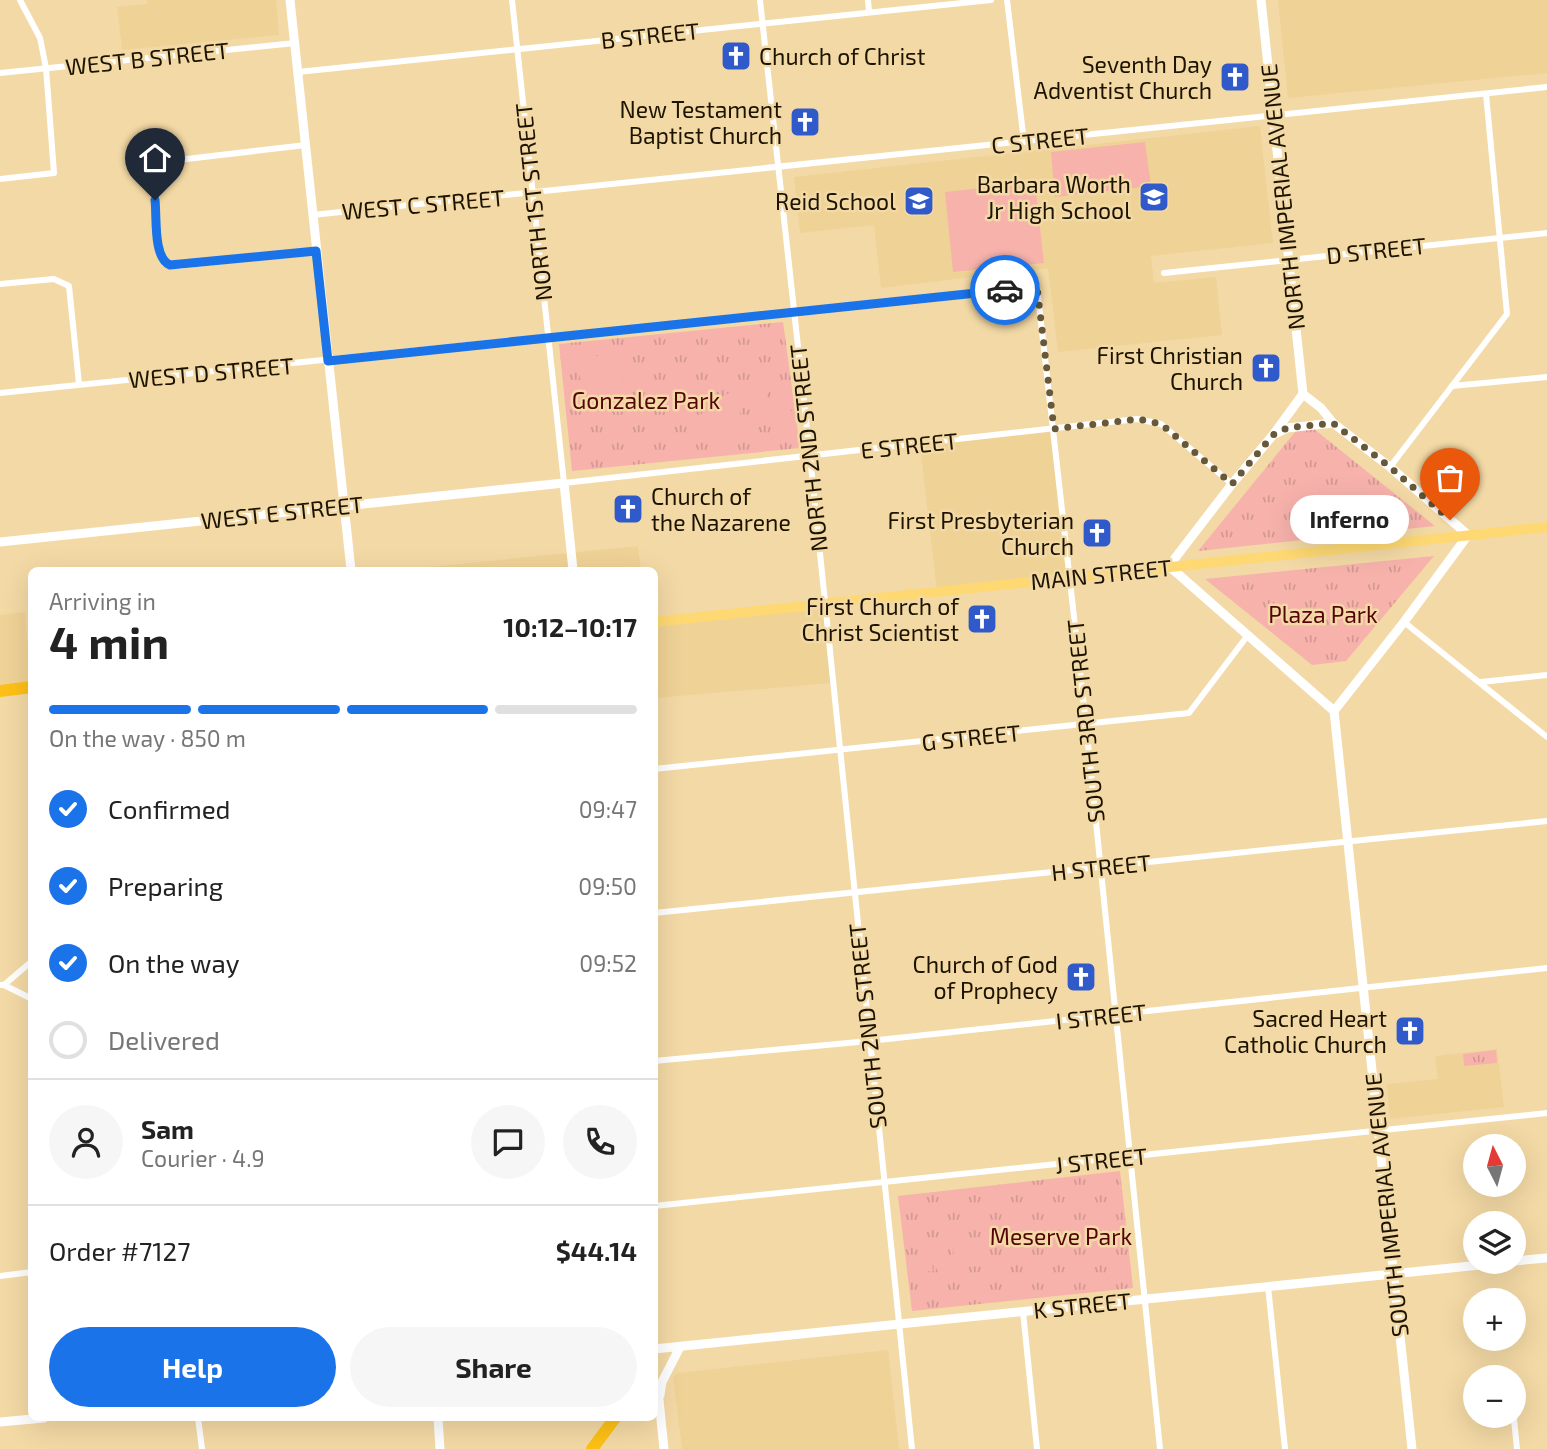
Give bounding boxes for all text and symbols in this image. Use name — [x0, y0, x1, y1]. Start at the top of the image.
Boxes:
street label: B STREET — [599, 16, 701, 54]
street label: WEST B STREET — [64, 35, 230, 81]
church icon: Church of Christ — [719, 39, 753, 73]
place label: Church of Christ — [759, 42, 926, 70]
place label: Seventh Day Adventist Church — [1034, 50, 1212, 104]
church icon: Seventh Day Adventist Church — [1218, 60, 1252, 94]
street label: NORTH IMPERIAL AVENUE — [1254, 63, 1310, 331]
place label: New Testament Baptist Church — [620, 95, 782, 149]
street label: NORTH 1ST STREET — [509, 102, 557, 302]
church icon: New Testament Baptist Church — [788, 105, 822, 139]
street label: C STREET — [990, 121, 1090, 159]
pin — [125, 128, 185, 200]
icon: home — [136, 139, 174, 177]
place label: Barbara Worth Jr High School — [977, 170, 1131, 224]
school or university icon: Barbara Worth Jr High School — [1137, 180, 1171, 214]
street label: WEST C STREET — [340, 183, 506, 225]
school or university icon: Reid School — [902, 184, 936, 218]
place label: Reid School — [775, 187, 896, 215]
street label: D STREET — [1325, 231, 1427, 269]
courier — [970, 255, 1040, 325]
icon: car — [986, 271, 1024, 309]
place label: First Christian Church — [1097, 341, 1243, 395]
street label: NORTH 2ND STREET — [783, 343, 833, 553]
street label: WEST D STREET — [127, 351, 295, 393]
church icon: First Christian Church — [1249, 351, 1283, 385]
park label: Gonzalez Park — [572, 386, 720, 414]
street label: E STREET — [859, 426, 959, 464]
pin — [1420, 448, 1480, 520]
icon: bag — [1431, 459, 1469, 497]
place label: Church of the Nazarene — [651, 482, 791, 536]
street label: WEST E STREET — [199, 490, 365, 534]
church icon: Church of the Nazarene — [611, 492, 645, 526]
callout: Inferno — [1289, 496, 1408, 544]
text: Inferno — [1310, 505, 1389, 533]
place label: First Presbyterian Church — [887, 506, 1074, 560]
church icon: First Presbyterian Church — [1080, 516, 1114, 550]
street label: MAIN STREET — [1029, 553, 1173, 595]
text: Arriving in — [49, 587, 156, 615]
place label: First Church of Christ Scientist — [802, 592, 960, 646]
park label: Plaza Park — [1268, 600, 1378, 628]
church icon: First Church of Christ Scientist — [965, 602, 999, 636]
text: 10:12–10:17 — [503, 611, 637, 642]
text: 4 min — [49, 613, 169, 668]
street label: SOUTH 3RD STREET — [1060, 618, 1110, 824]
street label: G STREET — [920, 718, 1022, 756]
text: On the way · 850 m — [49, 724, 246, 752]
icon: check — [49, 790, 87, 828]
text: Confirmed — [108, 793, 231, 824]
text: 09:47 — [579, 795, 637, 823]
street label: H STREET — [1050, 848, 1152, 886]
icon: check — [49, 867, 87, 905]
text: Preparing — [108, 870, 223, 901]
text: 09:50 — [578, 872, 637, 900]
street label: SOUTH 2ND STREET — [842, 922, 892, 1130]
icon: check — [49, 944, 87, 982]
text: On the way — [108, 947, 239, 978]
text: 09:52 — [579, 949, 637, 977]
place label: Church of God of Prophecy — [913, 950, 1058, 1004]
church icon: Church of God of Prophecy — [1064, 960, 1098, 994]
street label: I STREET — [1054, 997, 1148, 1035]
place label: Sacred Heart Catholic Church — [1224, 1004, 1387, 1058]
church icon: Sacred Heart Catholic Church — [1393, 1014, 1427, 1048]
text: Delivered — [108, 1024, 220, 1055]
street label: SOUTH IMPERIAL AVENUE — [1358, 1072, 1414, 1338]
button: person — [49, 1105, 123, 1179]
button: chat — [471, 1105, 545, 1179]
button: phone — [563, 1105, 637, 1179]
text: Sam — [141, 1113, 194, 1144]
north arrow — [1463, 1134, 1526, 1197]
map controls — [1463, 1134, 1526, 1428]
street label: J STREET — [1054, 1141, 1148, 1179]
text: Courier · 4.9 — [141, 1144, 265, 1172]
button: layers — [1463, 1211, 1526, 1274]
park label: Meserve Park — [990, 1222, 1132, 1250]
text: Order #7127 — [49, 1235, 190, 1266]
text: $44.14 — [556, 1235, 637, 1266]
street label: K STREET — [1032, 1286, 1132, 1324]
button: + — [1463, 1288, 1526, 1351]
button: Help — [49, 1327, 336, 1407]
button: Share — [350, 1327, 637, 1407]
button: − — [1463, 1365, 1526, 1428]

